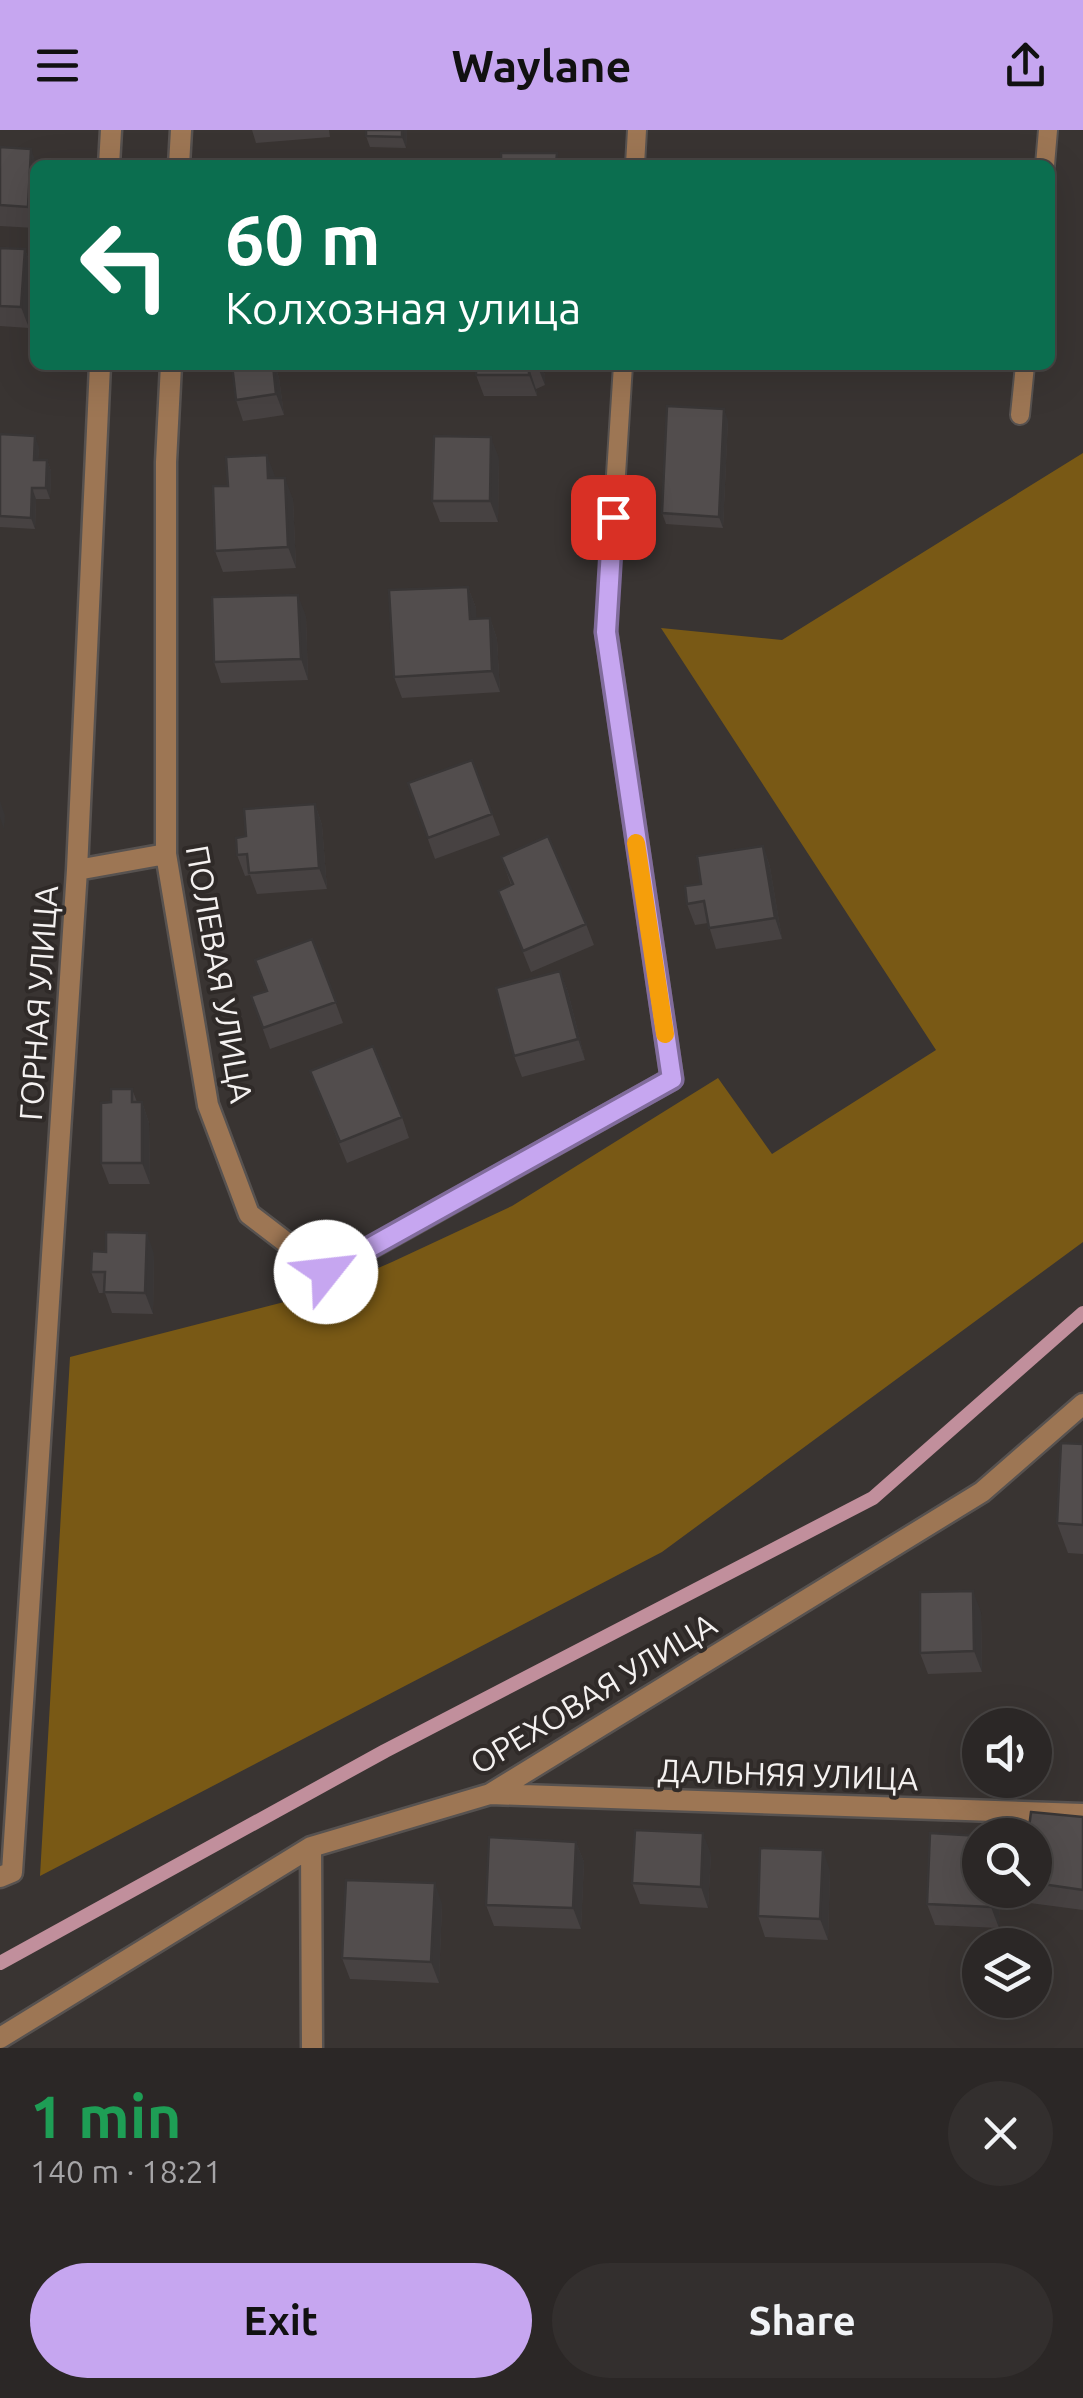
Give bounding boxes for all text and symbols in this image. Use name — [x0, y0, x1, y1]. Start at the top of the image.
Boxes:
icon: menu — [30, 38, 85, 93]
icon: share — [998, 38, 1053, 93]
text: Waylane — [452, 40, 631, 91]
icon: left — [60, 200, 190, 330]
text: 60 m — [225, 200, 381, 278]
text: Колхозная улица — [225, 282, 581, 333]
pin — [571, 475, 656, 560]
icon: arrive — [586, 490, 641, 545]
street label: ПОЛЕВАЯ УЛИЦА — [180, 842, 260, 1106]
street label: ГОРНАЯ УЛИЦА — [12, 884, 64, 1122]
position arrow — [274, 1220, 378, 1324]
street label: ОРЕХОВАЯ УЛИЦА — [464, 1605, 723, 1781]
map controls — [962, 1708, 1052, 2018]
button: sound — [962, 1708, 1052, 1798]
street label: ДАЛЬНЯЯ УЛИЦА — [657, 1751, 919, 1797]
button: search — [962, 1818, 1052, 1908]
button: layers — [962, 1928, 1052, 2018]
button: close — [948, 2081, 1053, 2186]
text: 1 min — [30, 2082, 182, 2149]
text: 140 m · 18:21 — [30, 2153, 222, 2189]
button: Exit — [30, 2263, 532, 2378]
button: Share — [552, 2263, 1053, 2378]

